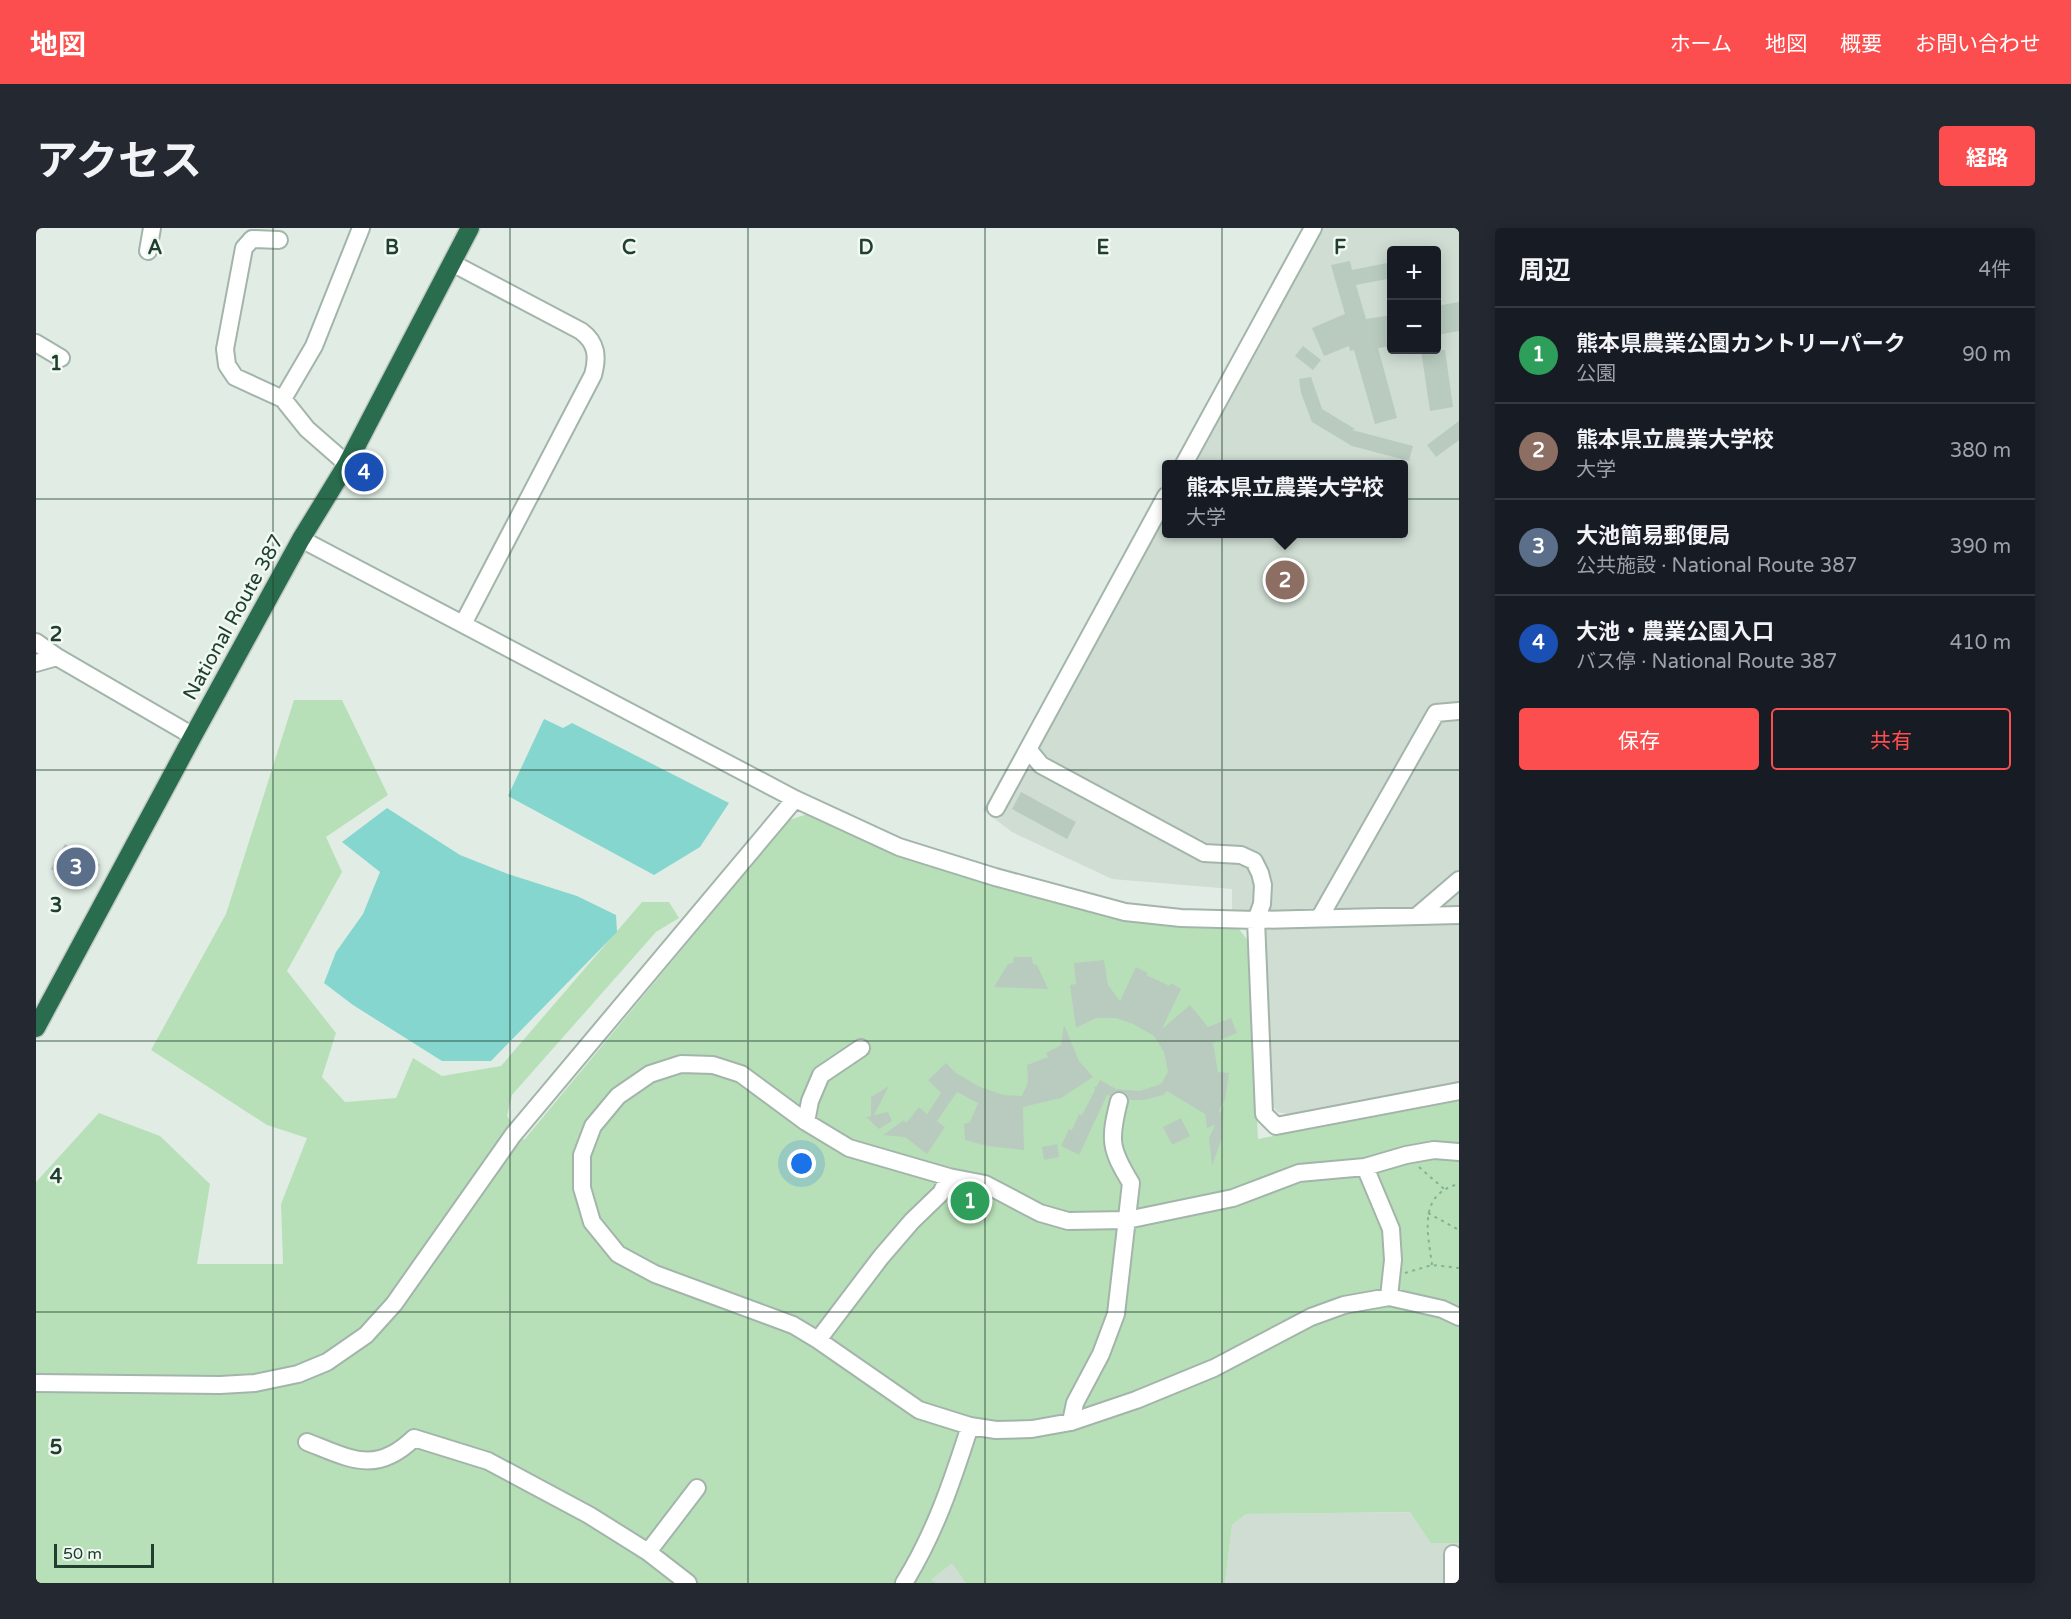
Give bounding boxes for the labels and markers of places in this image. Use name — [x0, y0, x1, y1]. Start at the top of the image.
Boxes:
pin: 4 — [344, 450, 384, 494]
pin: 2 — [1266, 558, 1304, 602]
pin: 3 — [56, 844, 96, 890]
pin: 1 — [950, 1178, 990, 1224]

